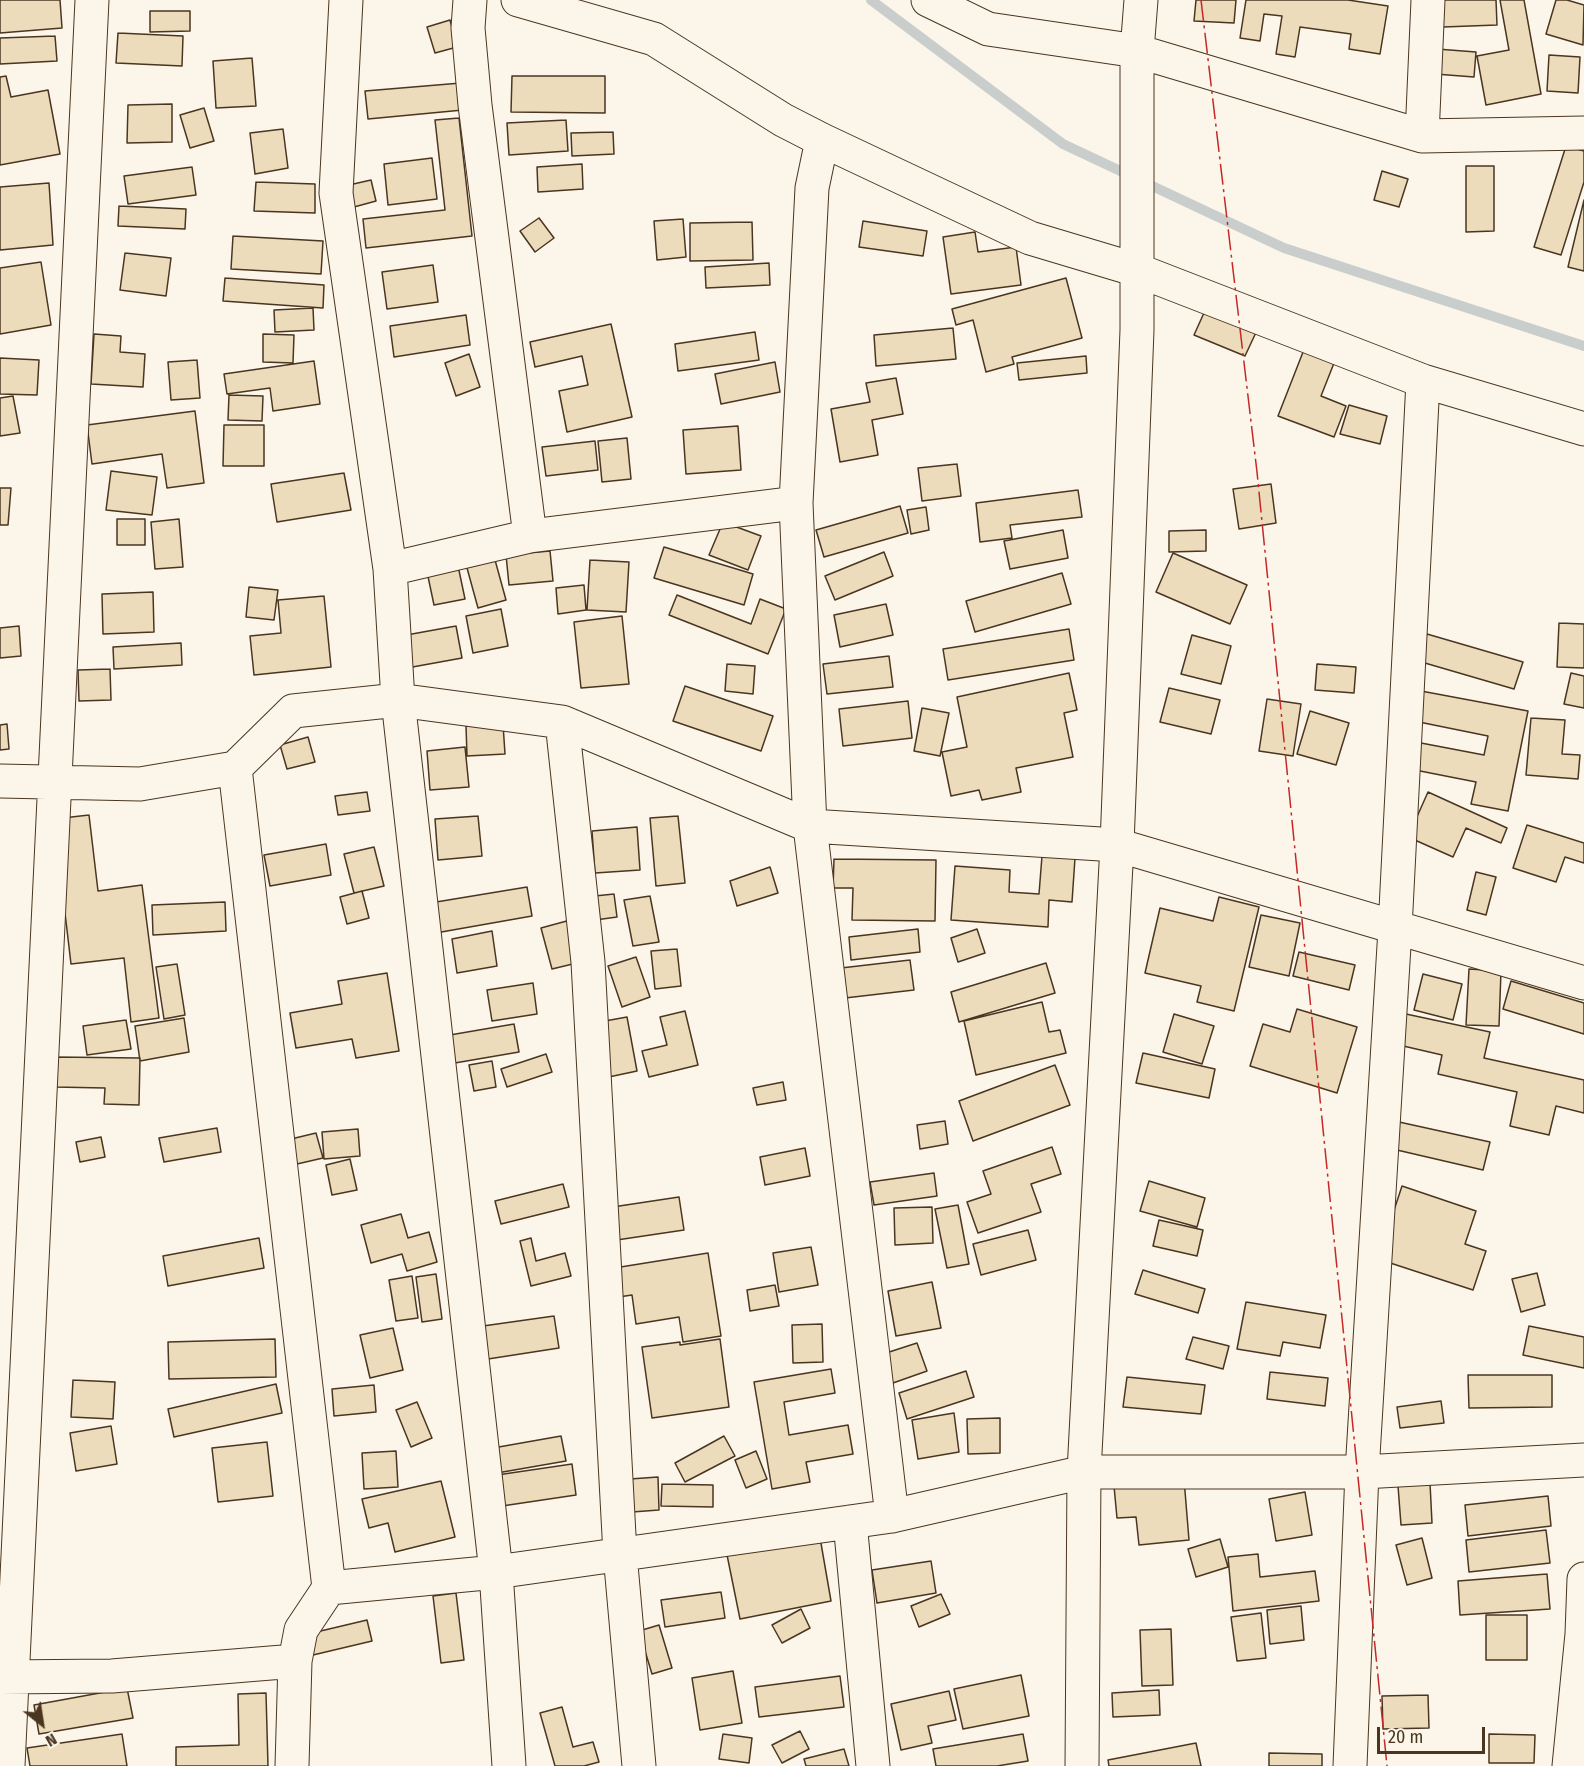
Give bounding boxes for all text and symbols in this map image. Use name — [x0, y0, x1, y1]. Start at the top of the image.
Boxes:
north arrow — [12, 1694, 72, 1754]
scale bar — [1380, 1715, 1488, 1753]
text: 20 m — [1388, 1726, 1423, 1748]
text: N — [42, 1729, 60, 1751]

